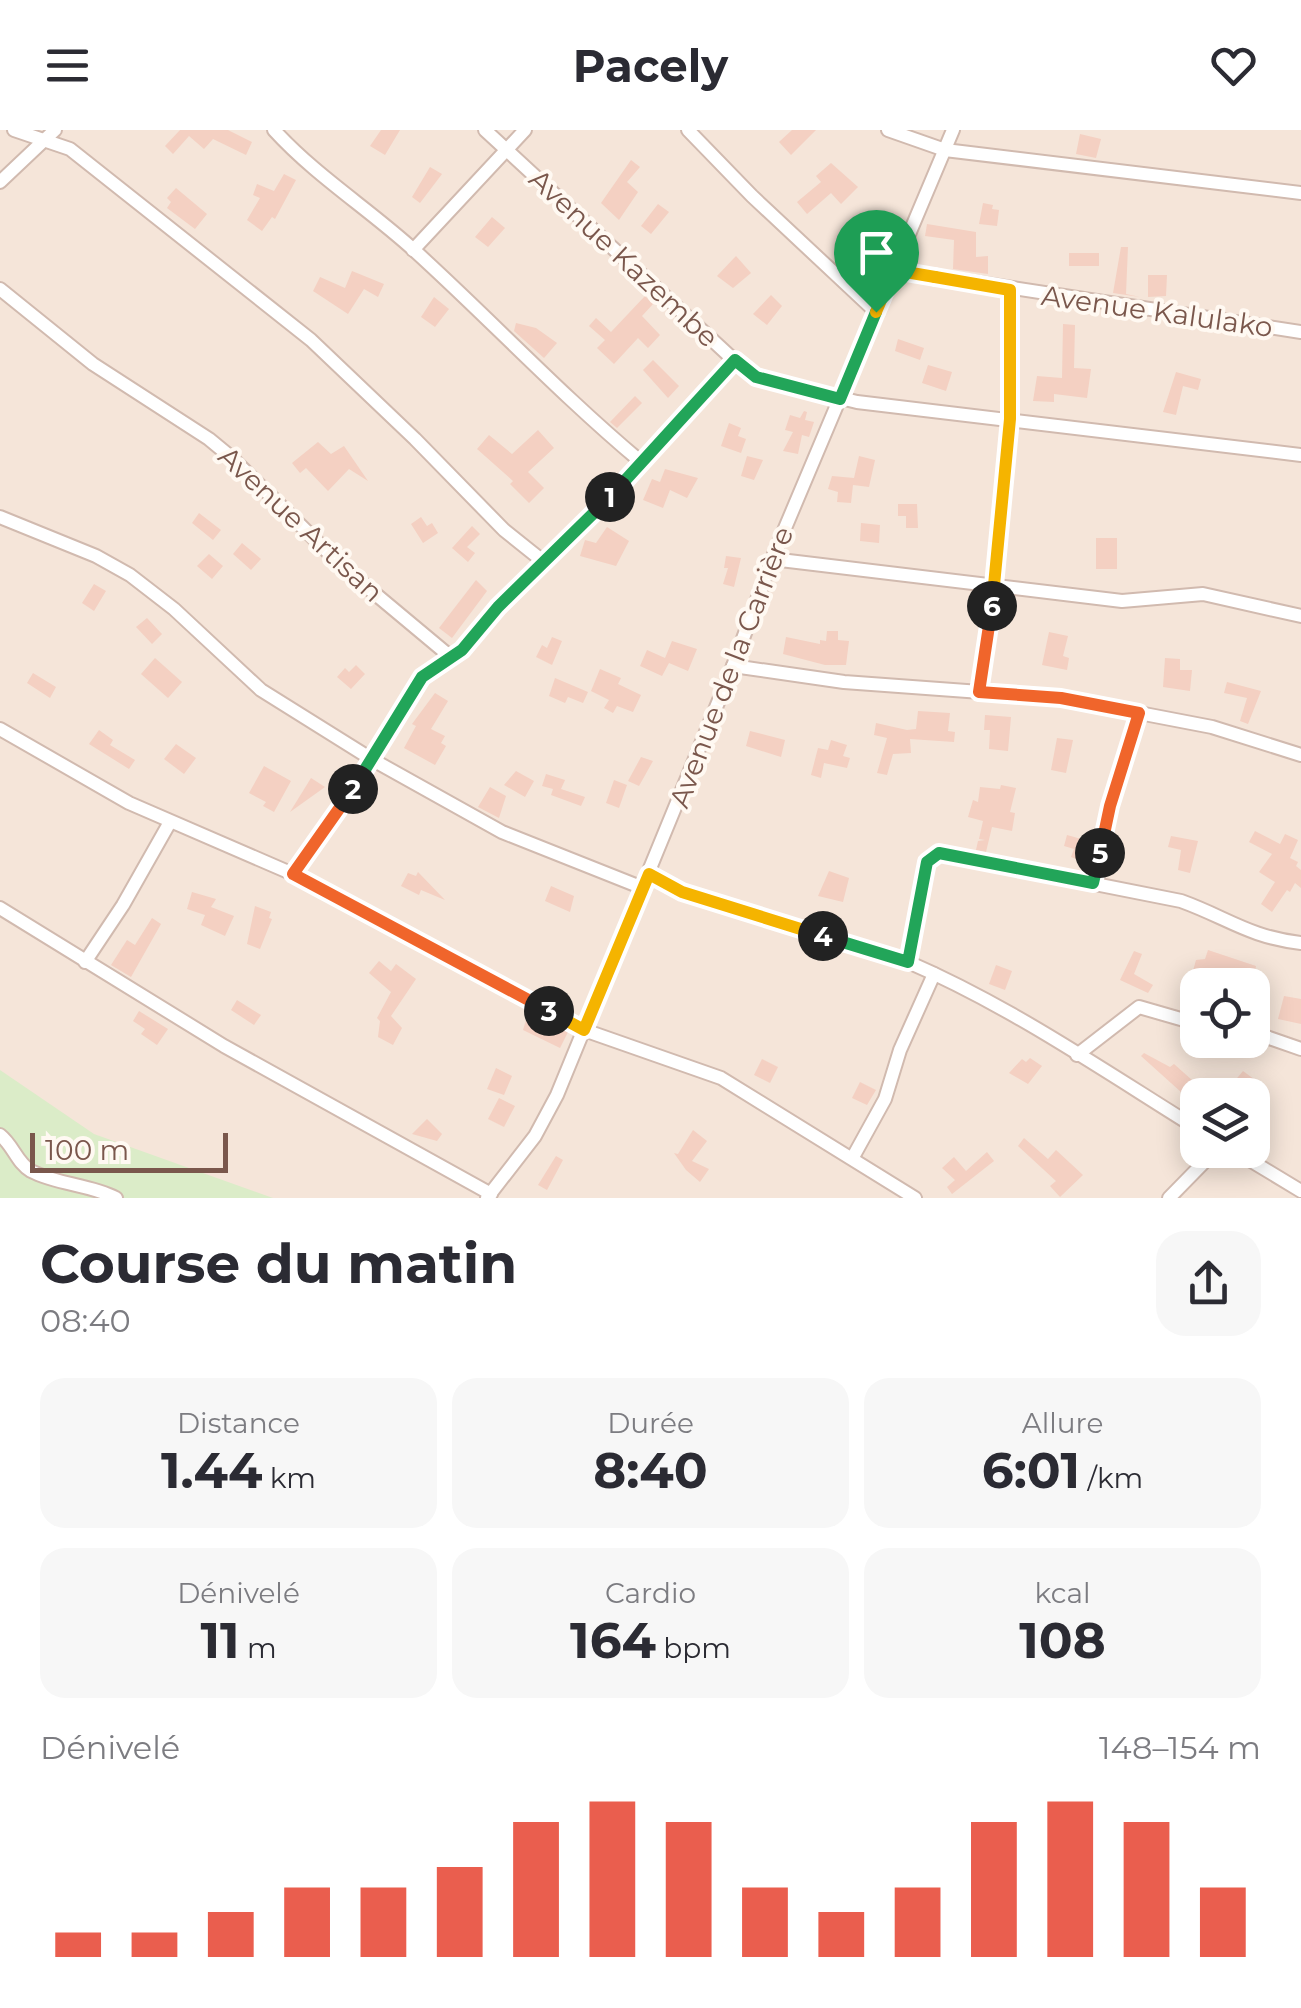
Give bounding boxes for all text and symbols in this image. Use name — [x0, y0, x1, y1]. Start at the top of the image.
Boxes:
icon: menu — [40, 38, 95, 93]
text: Pacely — [573, 38, 728, 93]
icon: heart — [1206, 38, 1261, 93]
street label: Avenue Kazembe — [523, 162, 725, 354]
pin — [834, 210, 919, 313]
icon: arrive — [849, 225, 904, 280]
street label: Avenue Kalulako — [1039, 278, 1275, 344]
street label: Avenue Artisan — [212, 439, 390, 609]
pin: 1 — [585, 472, 635, 522]
text: 1 — [605, 480, 615, 514]
street label: Avenue de la Carrière — [662, 522, 800, 812]
pin: 6 — [967, 581, 1017, 631]
text: 6 — [983, 589, 1001, 623]
pin: 2 — [328, 764, 378, 814]
text: 2 — [345, 772, 361, 806]
pin: 5 — [1075, 828, 1125, 878]
text: 5 — [1092, 836, 1108, 870]
pin: 4 — [798, 911, 848, 961]
text: 4 — [813, 919, 833, 953]
map controls — [1180, 968, 1270, 1168]
button: locate — [1180, 968, 1270, 1058]
pin: 3 — [524, 986, 574, 1036]
text: 3 — [541, 994, 557, 1028]
button: layers — [1180, 1078, 1270, 1168]
scale bar — [30, 1128, 228, 1172]
text: 100 m — [45, 1133, 129, 1167]
text: Course du matin — [40, 1230, 517, 1297]
button: share — [1156, 1231, 1261, 1336]
text: 08:40 — [40, 1301, 131, 1340]
text: Distance — [177, 1406, 300, 1440]
text: Durée — [607, 1406, 694, 1440]
text: Allure — [1022, 1406, 1103, 1440]
text: 1.44 — [161, 1440, 263, 1501]
text: 8:40 — [593, 1440, 708, 1501]
text: 6:01 — [982, 1440, 1080, 1501]
text: km — [263, 1461, 316, 1495]
text: /km — [1080, 1461, 1143, 1495]
text: Dénivelé — [177, 1576, 300, 1610]
text: Cardio — [605, 1576, 696, 1610]
text: kcal — [1035, 1576, 1090, 1610]
text: 11 — [200, 1610, 240, 1671]
text: 164 — [570, 1610, 656, 1671]
text: 108 — [1019, 1610, 1106, 1671]
text: m — [240, 1631, 277, 1665]
text: bpm — [656, 1631, 731, 1665]
text: Dénivelé — [40, 1728, 180, 1767]
text: 148–154 m — [1099, 1728, 1261, 1767]

